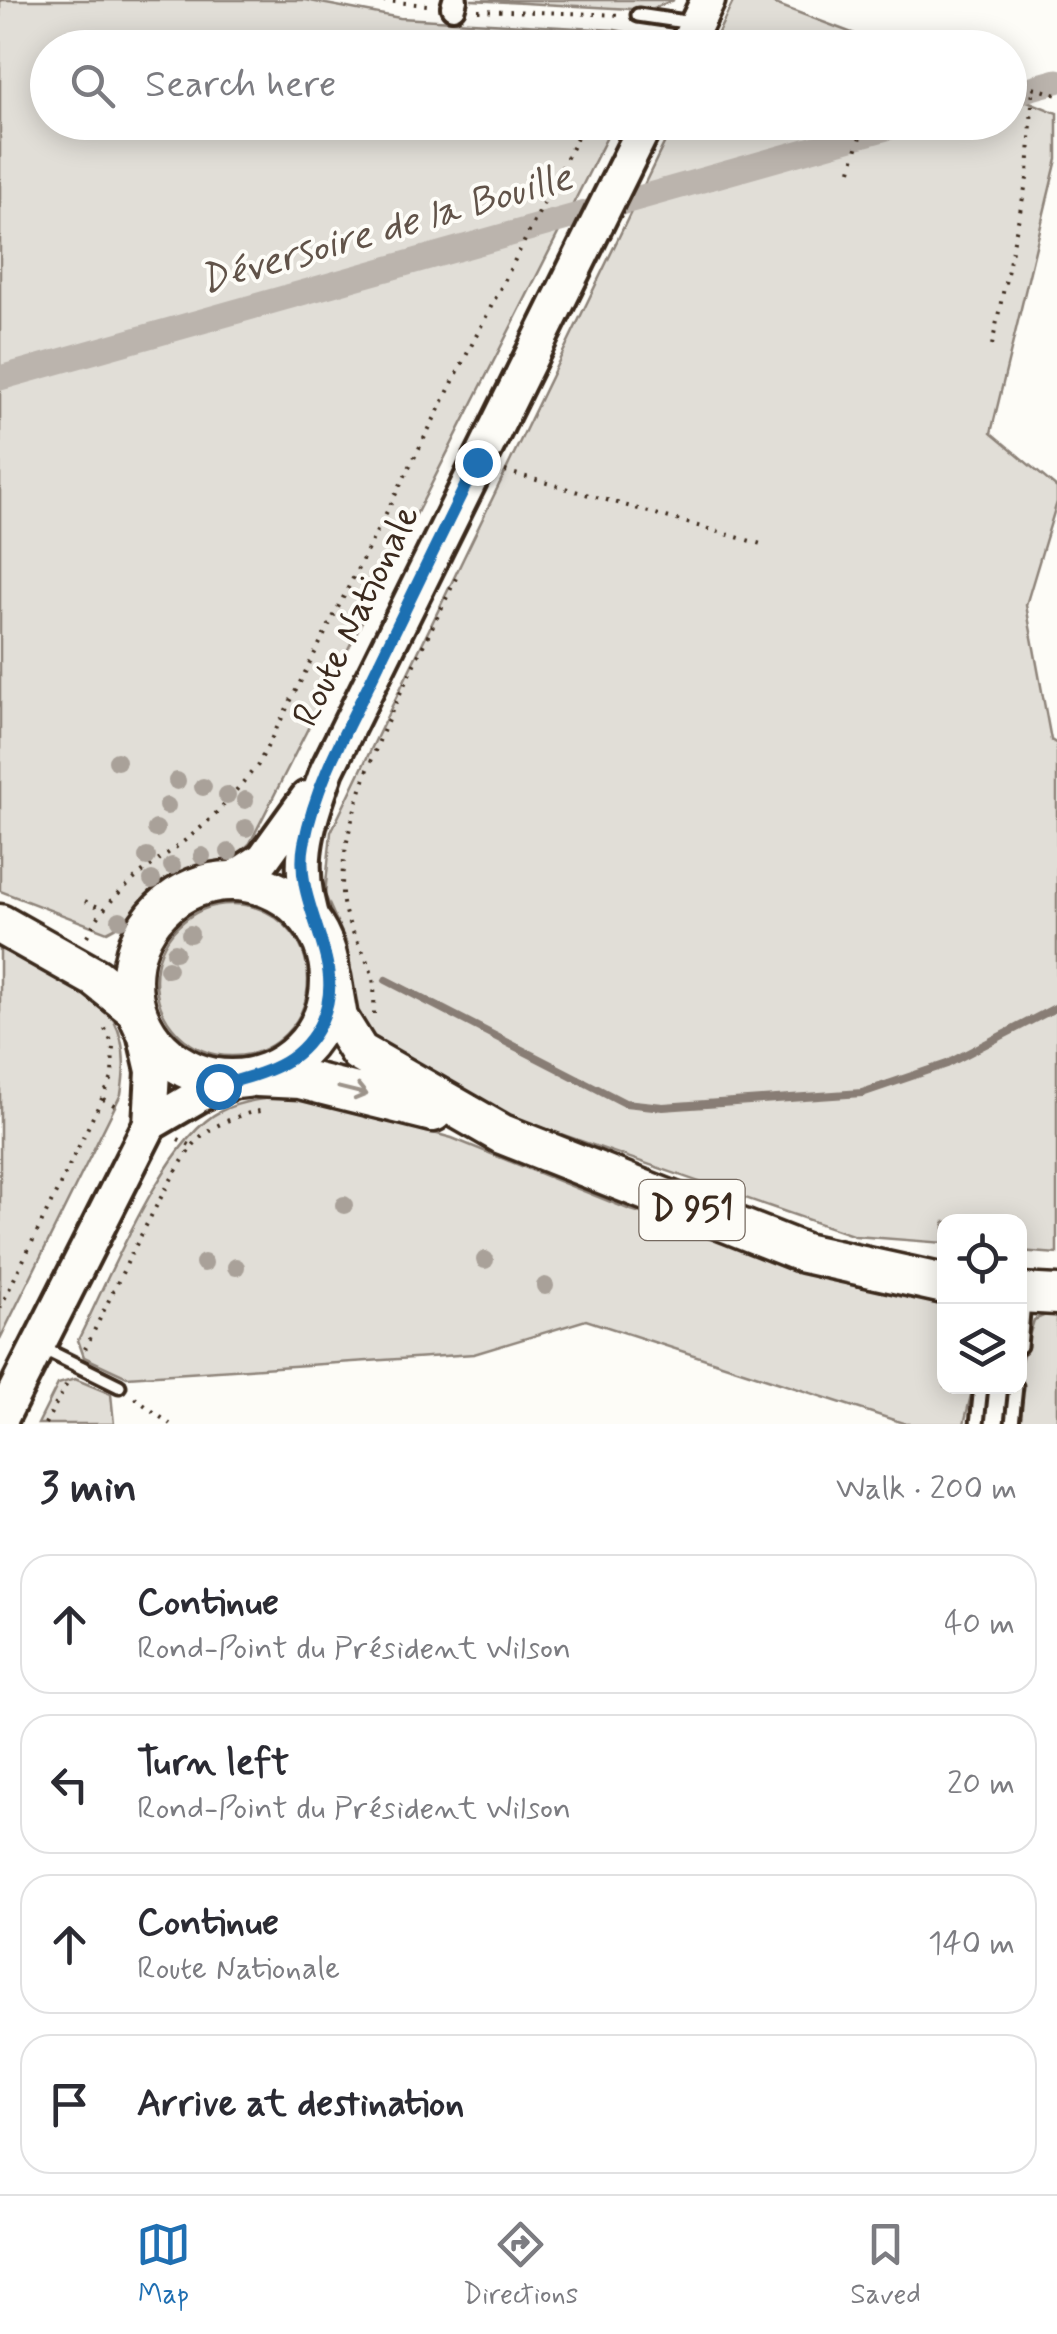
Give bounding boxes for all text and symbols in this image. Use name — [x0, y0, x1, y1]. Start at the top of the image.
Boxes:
search box — [30, 30, 1027, 140]
icon: search — [65, 58, 120, 113]
text: Search here — [145, 61, 336, 110]
water label: Déversoire de la Bouille — [194, 152, 580, 308]
route end — [455, 440, 501, 486]
street label: Route Nationale — [282, 497, 432, 735]
route start — [196, 1064, 242, 1110]
one-way arrow — [336, 1083, 368, 1101]
road number: D 951 — [640, 1180, 744, 1240]
map controls — [937, 1214, 1027, 1394]
button: locate — [937, 1214, 1027, 1304]
button: layers — [937, 1304, 1027, 1394]
text: 3 min — [40, 1462, 137, 1517]
text: Walk · 200 m — [836, 1468, 1017, 1510]
text: Continue — [137, 1579, 279, 1628]
icon: ahead — [42, 1597, 97, 1652]
text: 40 m — [944, 1603, 1015, 1645]
text: Rond-Point du Président Wilson — [137, 1628, 571, 1670]
text: Turn left — [137, 1739, 289, 1788]
icon: left — [42, 1757, 97, 1812]
text: 20 m — [947, 1763, 1015, 1805]
text: Rond-Point du Président Wilson — [137, 1788, 571, 1830]
text: Continue — [137, 1899, 279, 1948]
icon: ahead — [42, 1917, 97, 1972]
text: 140 m — [928, 1923, 1015, 1965]
text: Route Nationale — [137, 1948, 340, 1990]
icon: arrive — [42, 2077, 97, 2132]
text: Arrive at destination — [137, 2080, 464, 2129]
tab: Map — [136, 2217, 191, 2314]
tab: Directions — [463, 2217, 578, 2314]
tab: Saved — [850, 2217, 921, 2314]

